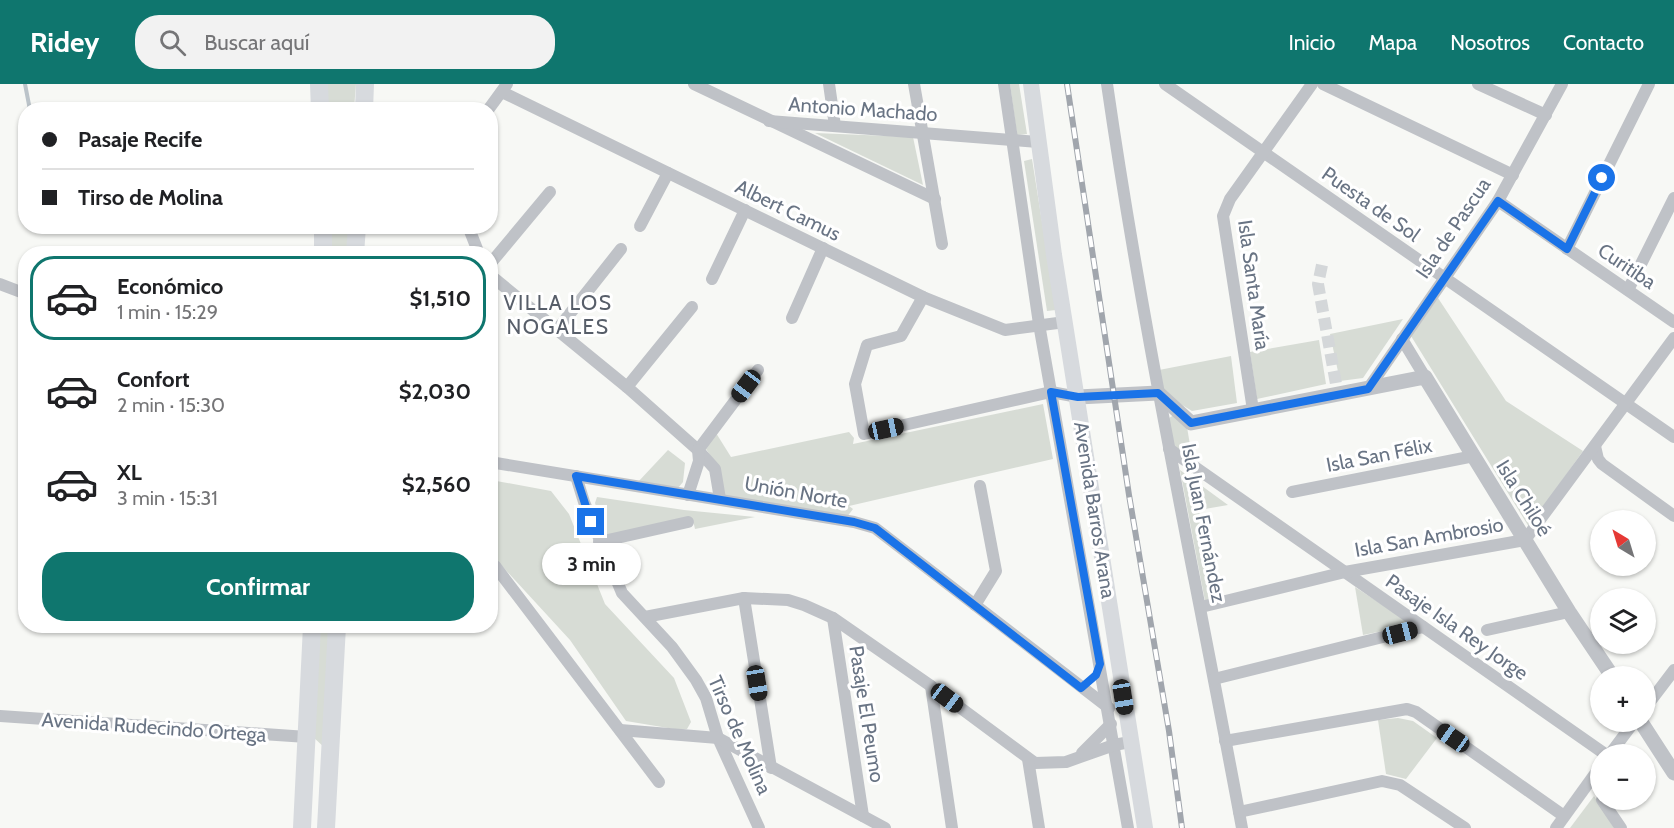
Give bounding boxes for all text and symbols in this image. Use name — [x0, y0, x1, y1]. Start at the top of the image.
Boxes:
search box — [135, 15, 555, 69]
text: Ridey — [30, 25, 99, 59]
icon: search — [156, 26, 189, 59]
text: Buscar aquí — [204, 29, 309, 56]
text: Inicio — [1288, 30, 1335, 55]
text: Mapa — [1368, 30, 1417, 55]
text: Nosotros — [1450, 30, 1530, 55]
text: Contacto — [1563, 30, 1644, 55]
street label: Antonio Machado — [788, 92, 938, 126]
text: Pasaje Recife — [78, 126, 202, 153]
street label: Puesta de Sol — [1317, 161, 1425, 247]
route start — [1588, 164, 1615, 191]
street label: Isla de Pascua — [1411, 173, 1496, 283]
street label: Albert Camus — [731, 174, 845, 246]
text: Tirso de Molina — [78, 184, 223, 211]
street label: Isla Santa María — [1233, 218, 1275, 352]
street label: Curitiba — [1593, 238, 1661, 294]
icon: car — [45, 271, 99, 325]
text: Económico — [117, 273, 223, 300]
text: $1,510 — [410, 285, 471, 312]
district label: VILLA LOS NOGALES — [504, 290, 612, 339]
text: 1 min · 15:29 — [117, 300, 218, 324]
icon: car — [45, 364, 99, 418]
text: Confort — [117, 366, 190, 393]
car — [728, 366, 764, 406]
text: $2,030 — [399, 378, 471, 405]
text: 2 min · 15:30 — [117, 393, 225, 417]
car — [867, 416, 905, 442]
street label: Avenida Barros Arana — [1069, 420, 1121, 601]
street label: Isla San Félix — [1324, 433, 1434, 477]
street label: Isla Juan Fernández — [1177, 441, 1231, 605]
street label: Isla Chiloé — [1491, 455, 1557, 541]
icon: car — [45, 457, 99, 511]
text: XL — [117, 459, 142, 486]
text: $2,560 — [402, 471, 471, 498]
street label: Unión Norte — [743, 471, 849, 513]
text: 3 min · 15:31 — [117, 486, 218, 510]
route end — [577, 508, 604, 535]
north arrow — [1590, 510, 1656, 576]
map controls — [1590, 510, 1656, 810]
street label: Isla San Ambrosio — [1353, 512, 1505, 562]
callout: 3 min — [542, 543, 640, 585]
button: Confirmar — [42, 552, 474, 621]
text: 3 min — [567, 552, 616, 576]
street label: Pasaje Isla Rey Jorge — [1381, 569, 1533, 685]
button: layers — [1590, 588, 1656, 654]
car — [1380, 620, 1420, 646]
street label: Pasaje El Peumo — [844, 644, 890, 784]
car — [745, 664, 769, 702]
button: + — [1590, 666, 1656, 732]
street label: Tirso de Molina — [703, 672, 777, 798]
car — [1111, 678, 1135, 716]
car — [927, 680, 967, 716]
street label: Avenida Rudecindo Ortega — [41, 707, 267, 747]
car — [1433, 720, 1473, 756]
button: − — [1590, 744, 1656, 810]

